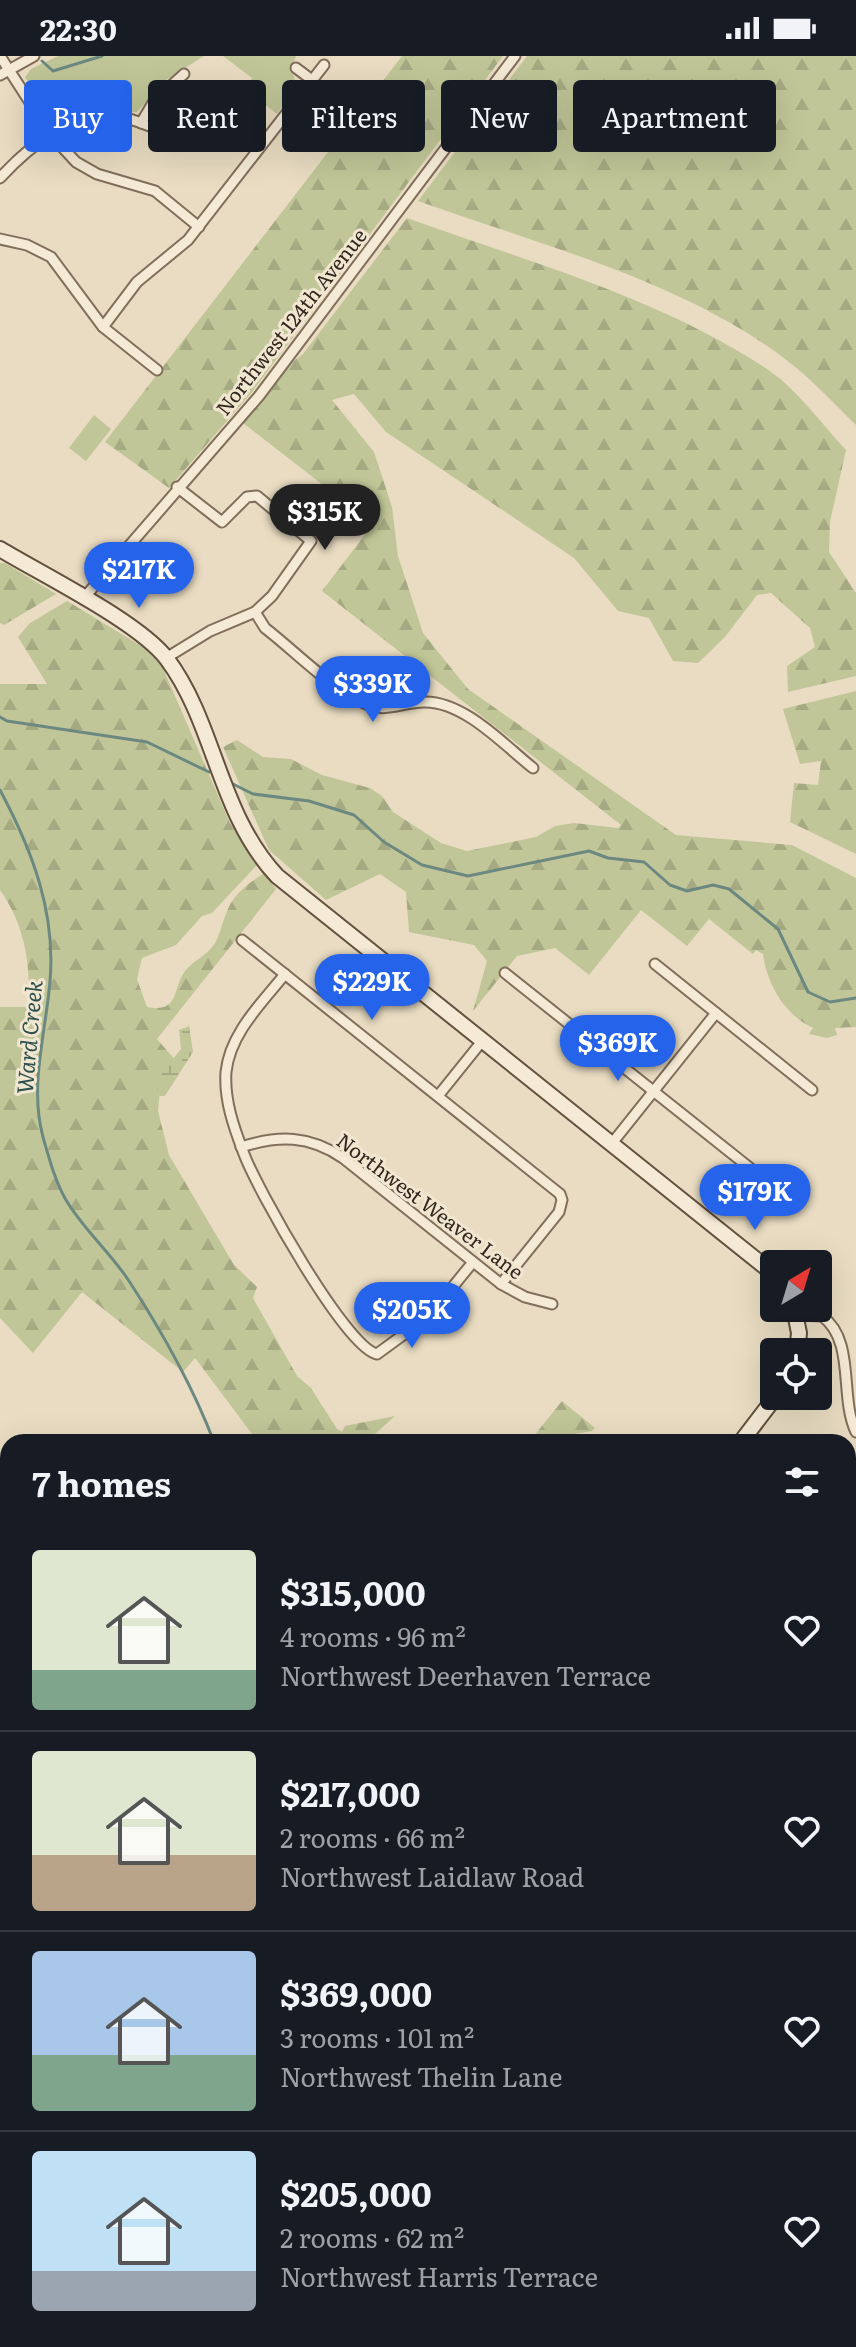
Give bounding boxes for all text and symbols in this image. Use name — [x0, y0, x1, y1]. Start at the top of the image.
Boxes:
text: 22:30 — [40, 6, 117, 50]
chip: Buy — [24, 80, 132, 152]
chip: Rent — [148, 80, 266, 152]
chip: Filters — [282, 80, 425, 152]
chip: New — [441, 80, 557, 152]
chip: Apartment — [573, 80, 776, 152]
street label: Northwest 124th Avenue — [207, 221, 373, 421]
pin: $315K — [269, 484, 381, 552]
text: $315K — [287, 490, 363, 529]
pin: $217K — [83, 542, 195, 610]
text: $217K — [102, 548, 176, 587]
pin: $339K — [317, 656, 429, 724]
text: $339K — [333, 662, 413, 701]
pin: $229K — [316, 954, 428, 1022]
text: $229K — [333, 960, 411, 999]
water label: Ward Creek — [7, 979, 49, 1095]
pin: $369K — [562, 1015, 674, 1083]
text: $369K — [578, 1021, 658, 1060]
street label: Northwest Weaver Lane — [331, 1125, 531, 1285]
pin: $179K — [699, 1164, 811, 1232]
text: $179K — [718, 1170, 792, 1209]
north arrow — [760, 1250, 832, 1322]
map controls — [760, 1250, 832, 1410]
pin: $205K — [356, 1282, 468, 1350]
text: $205K — [372, 1288, 452, 1327]
button: locate — [760, 1338, 832, 1410]
text: 7 homes — [32, 1457, 171, 1507]
icon: filters — [780, 1460, 824, 1504]
text: $315,000 — [280, 1566, 426, 1616]
icon: home — [96, 1582, 192, 1678]
icon: heart — [780, 1608, 824, 1652]
text: 4 rooms · 96 m² — [280, 1616, 466, 1655]
text: Northwest Deerhaven Terrace — [280, 1655, 651, 1694]
text: $217,000 — [280, 1767, 420, 1817]
icon: home — [96, 1783, 192, 1879]
icon: heart — [780, 1809, 824, 1853]
text: 2 rooms · 66 m² — [280, 1817, 465, 1856]
text: Northwest Laidlaw Road — [280, 1856, 584, 1895]
text: $369,000 — [280, 1967, 432, 2017]
icon: home — [96, 1983, 192, 2079]
icon: heart — [780, 2009, 824, 2053]
text: 3 rooms · 101 m² — [280, 2017, 474, 2056]
text: Northwest Thelin Lane — [280, 2056, 562, 2095]
text: $205,000 — [280, 2167, 432, 2217]
icon: home — [96, 2183, 192, 2279]
icon: heart — [780, 2209, 824, 2253]
text: 2 rooms · 62 m² — [280, 2217, 464, 2256]
text: Northwest Harris Terrace — [280, 2256, 598, 2295]

